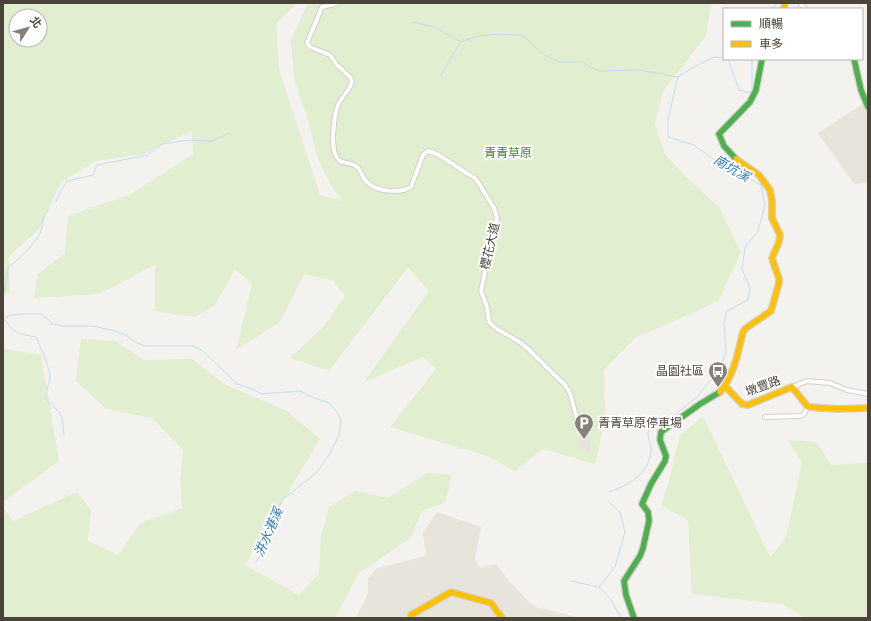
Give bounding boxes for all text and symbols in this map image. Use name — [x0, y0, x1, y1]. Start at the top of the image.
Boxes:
north arrow — [8, 8, 48, 48]
legend — [723, 8, 863, 60]
text: 北 — [26, 13, 45, 31]
text: 順暢 — [759, 16, 783, 32]
text: 車多 — [759, 36, 783, 52]
park label: 青青草原 — [484, 145, 532, 161]
water label: 南坑溪 — [710, 151, 755, 187]
street label: 櫻花大道 — [477, 221, 503, 271]
bus stop icon: 晶園社區 — [707, 360, 729, 388]
place label: 晶園社區 — [656, 363, 704, 379]
street label: 墩豐路 — [743, 372, 783, 400]
parking icon: 青青草原停車場 — [573, 412, 595, 440]
place label: 青青草原停車場 — [598, 415, 682, 431]
water label: 汫水港溪 — [250, 503, 289, 560]

